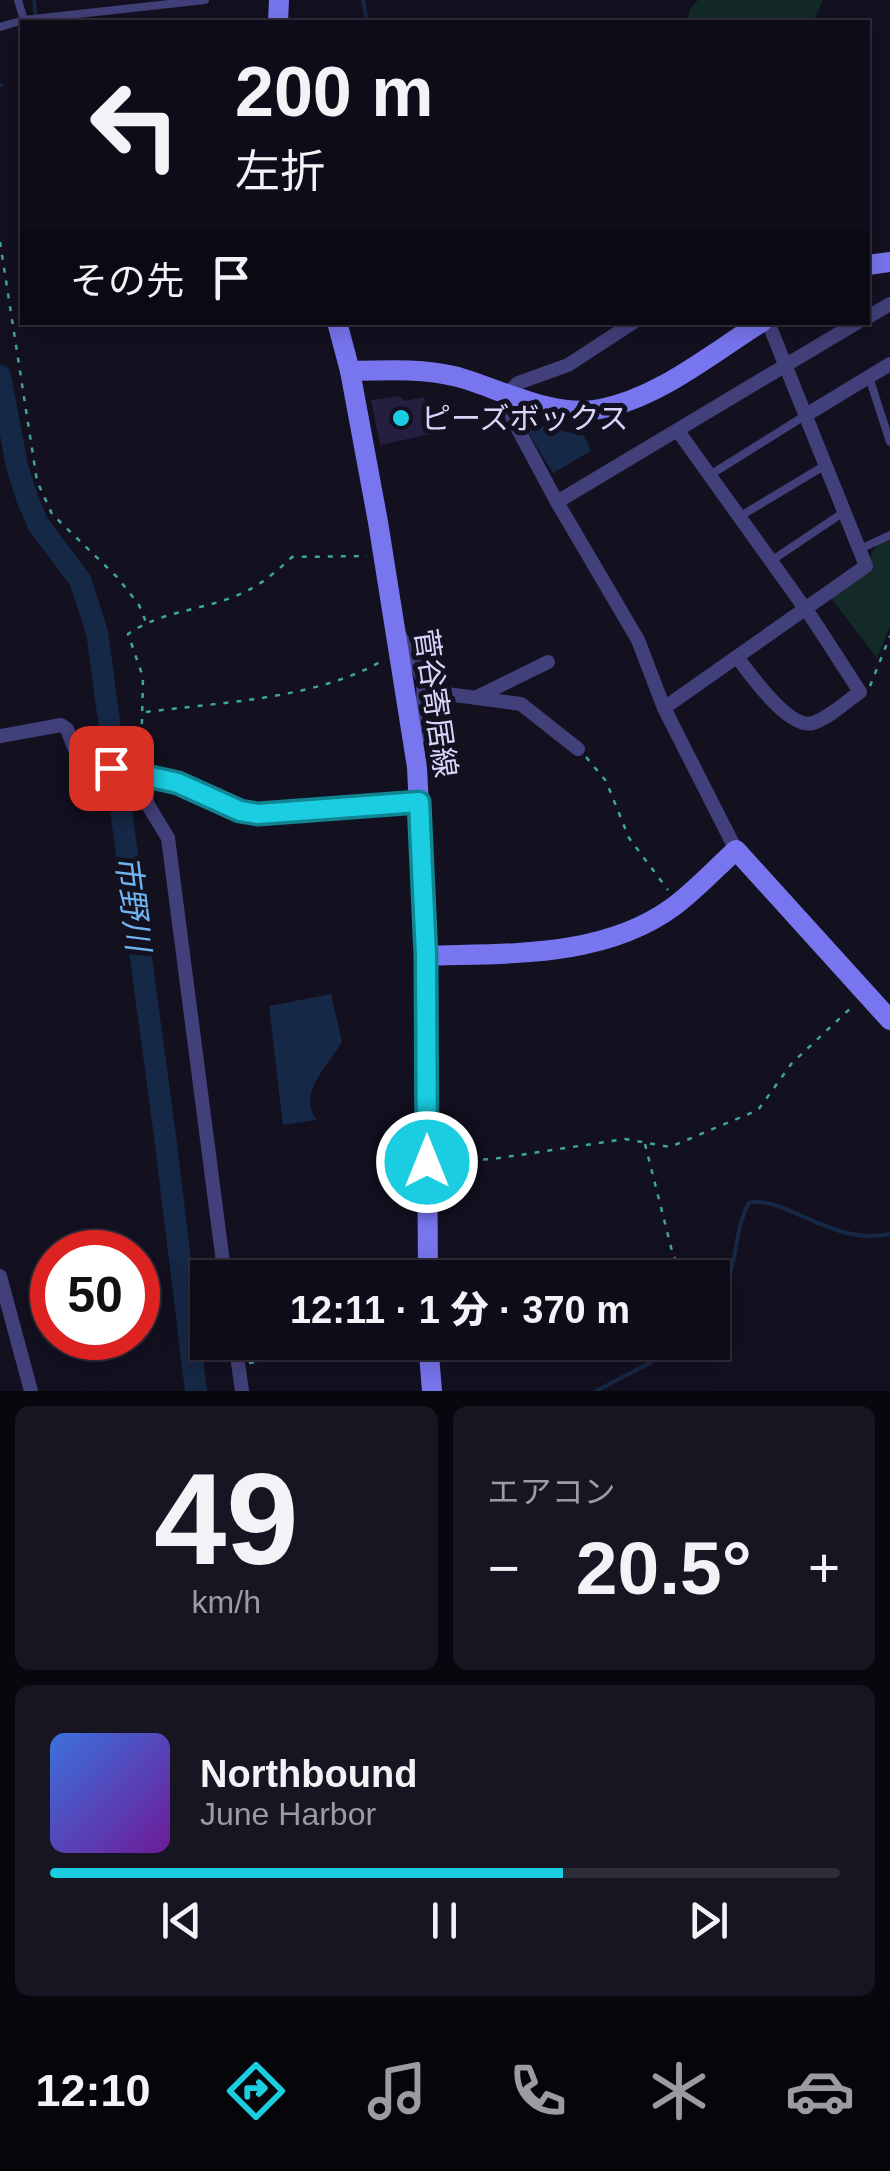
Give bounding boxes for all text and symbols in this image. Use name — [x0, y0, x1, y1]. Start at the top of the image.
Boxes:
text: 200 m — [235, 53, 433, 131]
icon: left — [70, 60, 200, 190]
text: 左折 — [235, 146, 325, 197]
icon: arrive — [204, 250, 259, 305]
text: その先 — [70, 260, 184, 302]
place label: ピーズボックス — [421, 402, 629, 435]
marker: ピーズボックス — [390, 407, 412, 429]
street label: 菅谷寄居線 — [409, 626, 463, 780]
pin — [69, 726, 154, 811]
icon: arrive — [84, 741, 139, 796]
water label: 市野川 — [109, 853, 157, 956]
position arrow — [375, 1110, 479, 1214]
speed limit sign: 50 — [30, 1230, 160, 1360]
text: 12:11 · 1 分 · 370 m — [290, 1289, 630, 1331]
text: 49 — [154, 1446, 299, 1592]
text: エアコン — [488, 1474, 616, 1510]
text: 20.5° — [576, 1526, 752, 1610]
text: − — [488, 1537, 520, 1599]
text: + — [808, 1537, 840, 1599]
text: km/h — [192, 1584, 261, 1620]
text: Northbound — [200, 1753, 417, 1795]
text: June Harbor — [200, 1796, 376, 1832]
icon: previous — [154, 1893, 209, 1948]
icon: pause — [417, 1893, 472, 1948]
icon: next — [681, 1893, 736, 1948]
icon: directions — [221, 2056, 291, 2126]
icon: music — [362, 2056, 432, 2126]
icon: phone — [503, 2056, 573, 2126]
icon: climate — [644, 2056, 714, 2126]
icon: car — [785, 2056, 855, 2126]
text: 12:10 — [35, 2065, 151, 2116]

